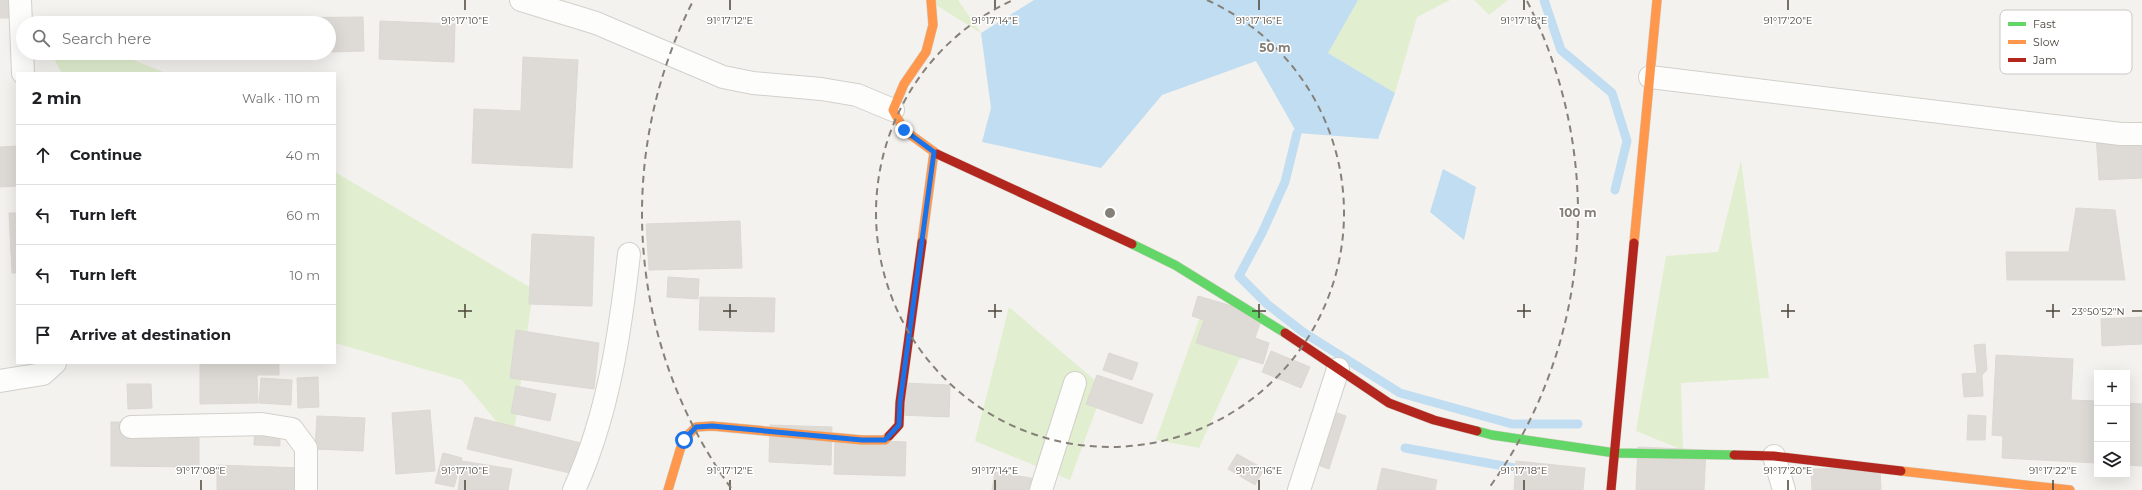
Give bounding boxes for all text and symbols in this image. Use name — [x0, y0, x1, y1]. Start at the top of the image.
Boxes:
legend — [2000, 10, 2132, 74]
text: 91°17'10"E — [441, 14, 489, 27]
text: 91°17'12"E — [707, 14, 753, 27]
text: 91°17'14"E — [972, 14, 1019, 27]
text: 91°17'16"E — [1236, 14, 1283, 27]
text: 91°17'18"E — [1500, 14, 1548, 27]
text: 91°17'20"E — [1763, 14, 1813, 27]
search box — [16, 16, 336, 60]
text: Fast — [2033, 17, 2057, 31]
icon: search — [30, 27, 52, 49]
text: Search here — [62, 29, 151, 48]
text: Slow — [2033, 35, 2059, 49]
text: 50 m — [1259, 40, 1291, 55]
text: Jam — [2032, 53, 2057, 67]
text: 2 min — [32, 88, 82, 108]
text: Walk · 110 m — [242, 90, 320, 106]
route end — [895, 121, 913, 139]
icon: ahead — [32, 144, 54, 166]
text: Continue — [70, 145, 142, 164]
text: 40 m — [286, 147, 320, 163]
icon: left — [32, 204, 54, 226]
text: Turn left — [70, 205, 137, 224]
text: 100 m — [1560, 205, 1596, 220]
centre of rings — [1103, 206, 1117, 220]
text: 60 m — [286, 207, 320, 223]
icon: left — [32, 264, 54, 286]
text: Turn left — [70, 265, 137, 284]
text: 10 m — [290, 267, 320, 283]
text: 23°50'52"N — [2071, 305, 2125, 318]
icon: arrive — [32, 324, 54, 346]
text: Arrive at destination — [70, 325, 231, 344]
map controls — [2094, 370, 2130, 478]
button: + — [2094, 370, 2130, 406]
button: − — [2094, 406, 2130, 442]
route start — [675, 431, 693, 449]
button: layers — [2094, 442, 2130, 478]
text: 91°17'08"E — [176, 464, 226, 477]
text: 91°17'10"E — [441, 464, 489, 477]
text: 91°17'12"E — [707, 464, 753, 477]
text: 91°17'14"E — [972, 464, 1019, 477]
text: 91°17'16"E — [1236, 464, 1283, 477]
text: 91°17'18"E — [1500, 464, 1548, 477]
text: 91°17'20"E — [1763, 464, 1813, 477]
text: 91°17'22"E — [2029, 464, 2077, 477]

